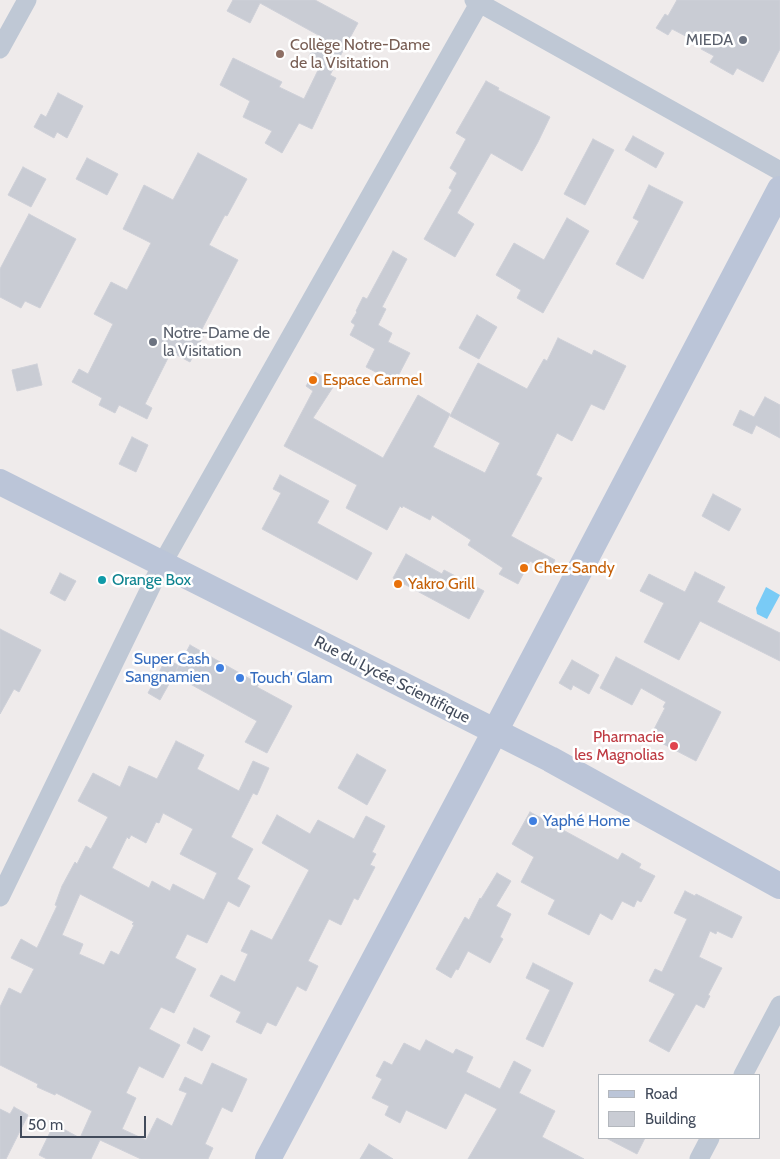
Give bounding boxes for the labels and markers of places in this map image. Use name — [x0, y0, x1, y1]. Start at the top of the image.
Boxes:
place label: MIEDA — [686, 30, 733, 50]
marker: MIEDA — [737, 34, 749, 46]
place label: Collège Notre-Dame de la Visitation — [290, 35, 430, 73]
marker: Collège Notre-Dame de la Visitation — [274, 48, 286, 60]
place label: Notre-Dame de la Visitation — [163, 323, 270, 361]
marker: Notre-Dame de la Visitation — [147, 336, 159, 348]
place label: Espace Carmel — [323, 370, 423, 390]
marker: Espace Carmel — [307, 374, 319, 386]
place label: Chez Sandy — [534, 558, 615, 578]
marker: Chez Sandy — [518, 562, 530, 574]
place label: Orange Box — [112, 570, 191, 590]
marker: Orange Box — [96, 574, 108, 586]
place label: Yakro Grill — [408, 574, 475, 594]
marker: Yakro Grill — [392, 578, 404, 590]
place label: Super Cash Sangnamien — [125, 649, 210, 687]
marker: Super Cash Sangnamien — [214, 662, 226, 674]
place label: Touch' Glam — [250, 668, 333, 688]
marker: Touch' Glam — [234, 672, 246, 684]
place label: Pharmacie les Magnolias — [574, 727, 664, 765]
marker: Pharmacie les Magnolias — [668, 740, 680, 752]
place label: Yaphé Home — [543, 811, 630, 831]
marker: Yaphé Home — [527, 815, 539, 827]

